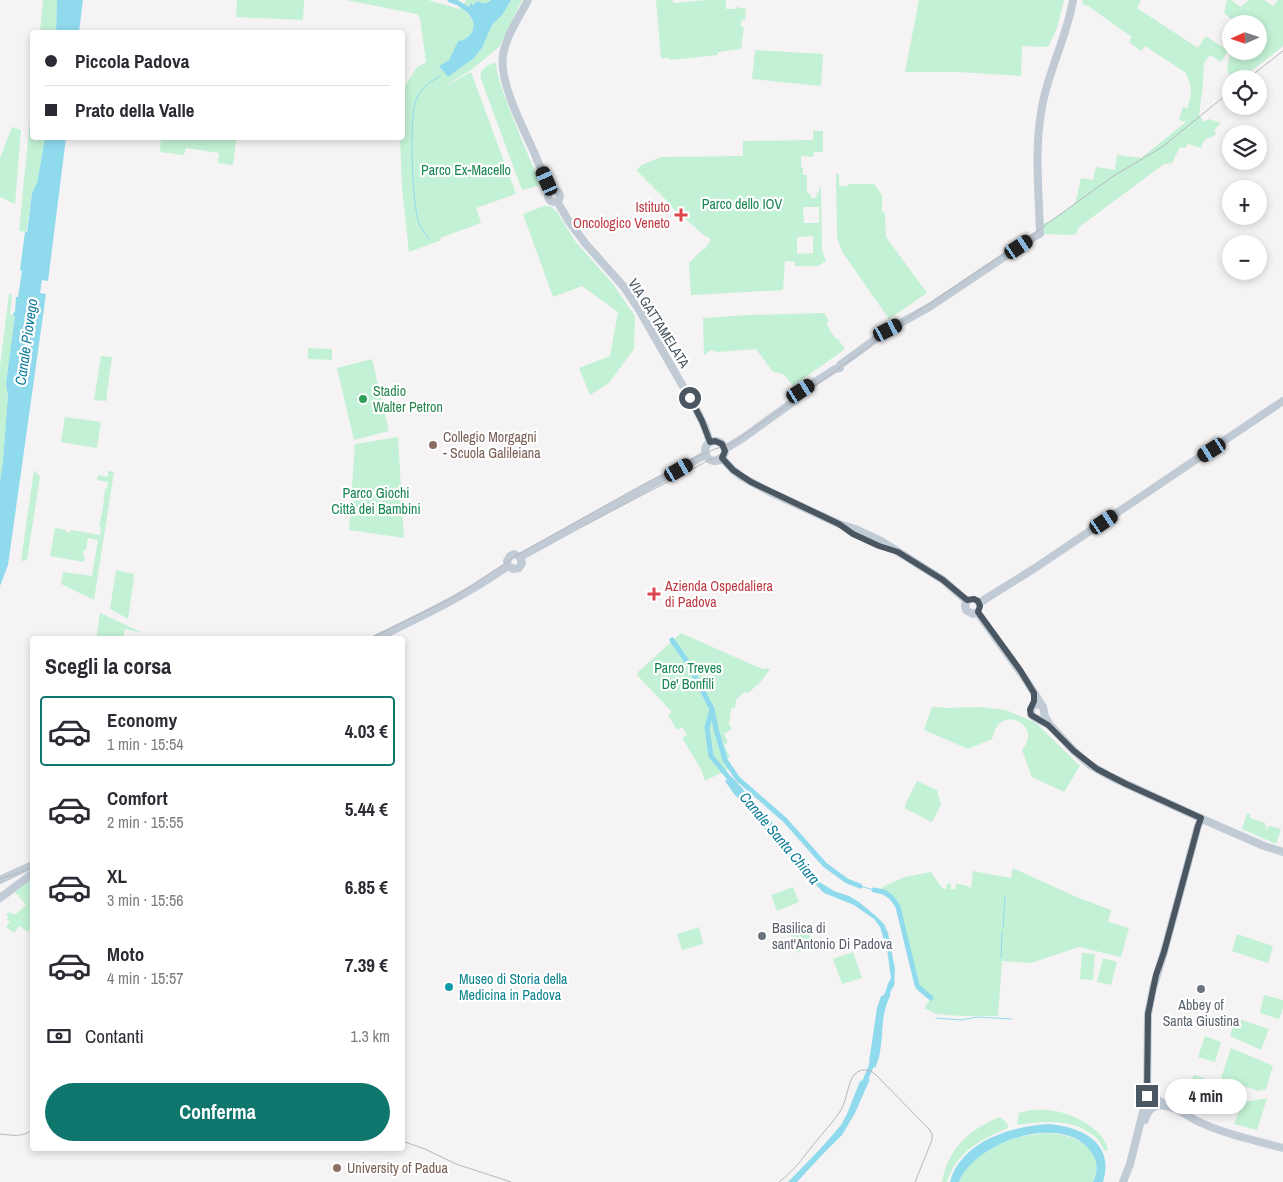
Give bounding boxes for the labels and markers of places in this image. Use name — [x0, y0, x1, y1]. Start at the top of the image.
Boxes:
place label: Istituto Oncologico Veneto — [573, 198, 670, 232]
marker: Istituto Oncologico Veneto — [674, 208, 688, 222]
place label: Stadio Walter Petron — [373, 382, 443, 416]
marker: Stadio Walter Petron — [357, 393, 369, 405]
place label: Collegio Morgagni - Scuola Galileiana — [443, 428, 541, 462]
marker: Collegio Morgagni - Scuola Galileiana — [427, 439, 439, 451]
place label: Azienda Ospedaliera di Padova — [664, 577, 773, 611]
marker: Azienda Ospedaliera di Padova — [647, 587, 661, 601]
place label: Basilica di sant'Antonio Di Padova — [772, 919, 893, 953]
marker: Basilica di sant'Antonio Di Padova — [756, 930, 768, 942]
place label: Museo di Storia della Medicina in Padova — [459, 970, 568, 1004]
marker: Museo di Storia della Medicina in Padova — [443, 981, 455, 993]
marker: Abbey of Santa Giustina — [1195, 983, 1207, 995]
place label: Abbey of Santa Giustina — [1163, 996, 1240, 1030]
place label: University of Padua — [347, 1159, 448, 1177]
marker: University of Padua — [331, 1162, 343, 1174]

